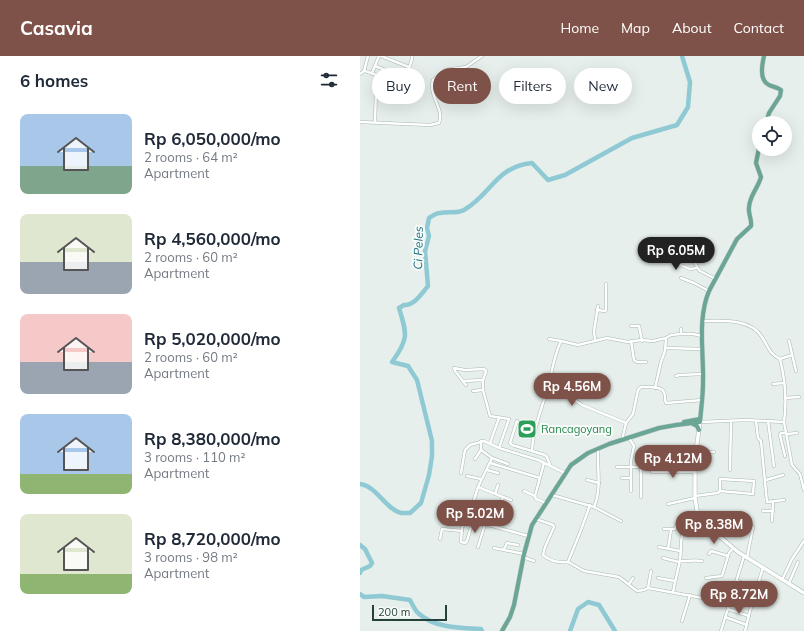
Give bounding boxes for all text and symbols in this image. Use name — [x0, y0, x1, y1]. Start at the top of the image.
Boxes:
text: Casavia — [20, 16, 93, 40]
text: Home — [560, 19, 599, 37]
text: Map — [621, 19, 650, 37]
text: About — [672, 19, 712, 37]
text: Contact — [734, 19, 784, 37]
chip: Buy — [372, 68, 425, 104]
chip: Rent — [433, 68, 491, 104]
chip: Filters — [499, 68, 566, 104]
chip: New — [574, 68, 632, 104]
icon: filters — [318, 69, 340, 91]
text: 6 homes — [20, 70, 88, 91]
map controls — [752, 116, 792, 156]
button: locate — [752, 116, 792, 156]
text: Rp 6,050,000/mo — [144, 128, 281, 149]
icon: home — [52, 130, 100, 178]
text: 2 rooms · 64 m² — [144, 149, 238, 165]
text: Apartment — [144, 165, 209, 181]
water label: Ci Peles — [410, 226, 426, 270]
text: Rp 4,560,000/mo — [144, 228, 281, 249]
icon: home — [52, 230, 100, 278]
pin: Rp 6.05M — [635, 237, 717, 271]
text: Rp 6.05M — [647, 242, 705, 258]
text: 2 rooms · 60 m² — [144, 249, 238, 265]
text: Apartment — [144, 265, 209, 281]
text: Rp 5,020,000/mo — [144, 328, 281, 349]
icon: home — [52, 330, 100, 378]
text: 2 rooms · 60 m² — [144, 349, 238, 365]
text: Apartment — [144, 365, 209, 381]
pin: Rp 4.56M — [531, 373, 613, 407]
text: Rp 4.56M — [543, 378, 601, 394]
sports icon: Rancagoyang — [516, 418, 538, 440]
place label: Rancagoyang — [541, 422, 612, 436]
text: Rp 8,380,000/mo — [144, 428, 281, 449]
icon: home — [52, 430, 100, 478]
pin: Rp 4.12M — [632, 445, 714, 479]
text: 3 rooms · 110 m² — [144, 449, 245, 465]
text: Rp 4.12M — [644, 450, 702, 466]
text: Apartment — [144, 465, 209, 481]
pin: Rp 5.02M — [434, 500, 516, 534]
text: Rp 5.02M — [446, 505, 504, 521]
pin: Rp 8.38M — [673, 511, 755, 545]
text: Rp 8.38M — [685, 516, 743, 532]
text: Rp 8,720,000/mo — [144, 528, 281, 549]
icon: home — [52, 530, 100, 578]
text: 3 rooms · 98 m² — [144, 549, 238, 565]
text: Apartment — [144, 565, 209, 581]
pin: Rp 8.72M — [698, 581, 780, 615]
text: Rp 8.72M — [710, 586, 768, 602]
scale bar — [372, 603, 447, 622]
text: 200 m — [378, 605, 410, 619]

